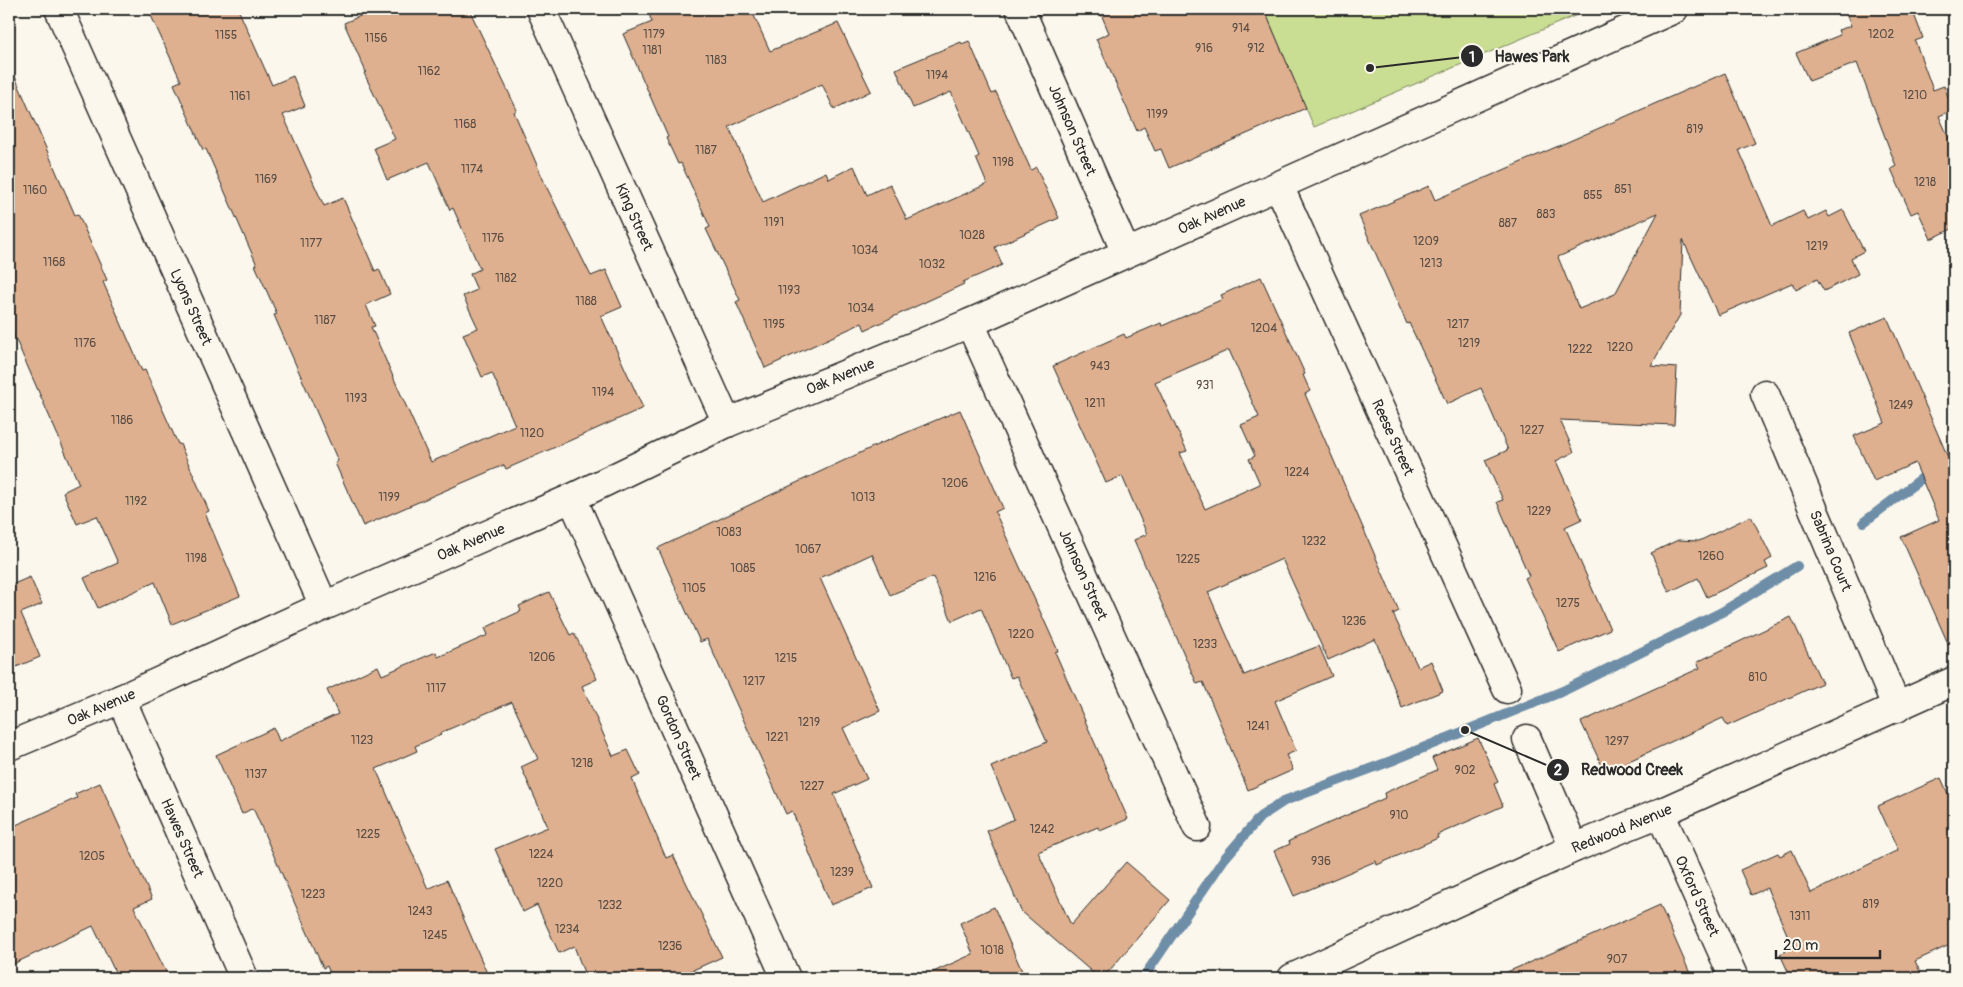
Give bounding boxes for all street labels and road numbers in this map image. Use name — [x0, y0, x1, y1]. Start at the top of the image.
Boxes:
street label: Johnson Street — [1044, 82, 1101, 180]
street label: King Street — [611, 181, 658, 255]
street label: Oak Avenue — [1175, 192, 1249, 239]
street label: Lyons Street — [166, 266, 216, 349]
street label: Oak Avenue — [804, 354, 878, 399]
street label: Reese Street — [1367, 397, 1418, 480]
street label: Sabrina Court — [1805, 508, 1856, 595]
street label: Oak Avenue — [434, 519, 509, 566]
street label: Johnson Street — [1054, 526, 1112, 624]
street label: Oak Avenue — [64, 684, 139, 730]
street label: Gordon Street — [651, 692, 706, 784]
street label: Hawes Street — [156, 796, 208, 882]
street label: Redwood Avenue — [1569, 800, 1675, 858]
street label: Oxford Street — [1670, 853, 1724, 941]

